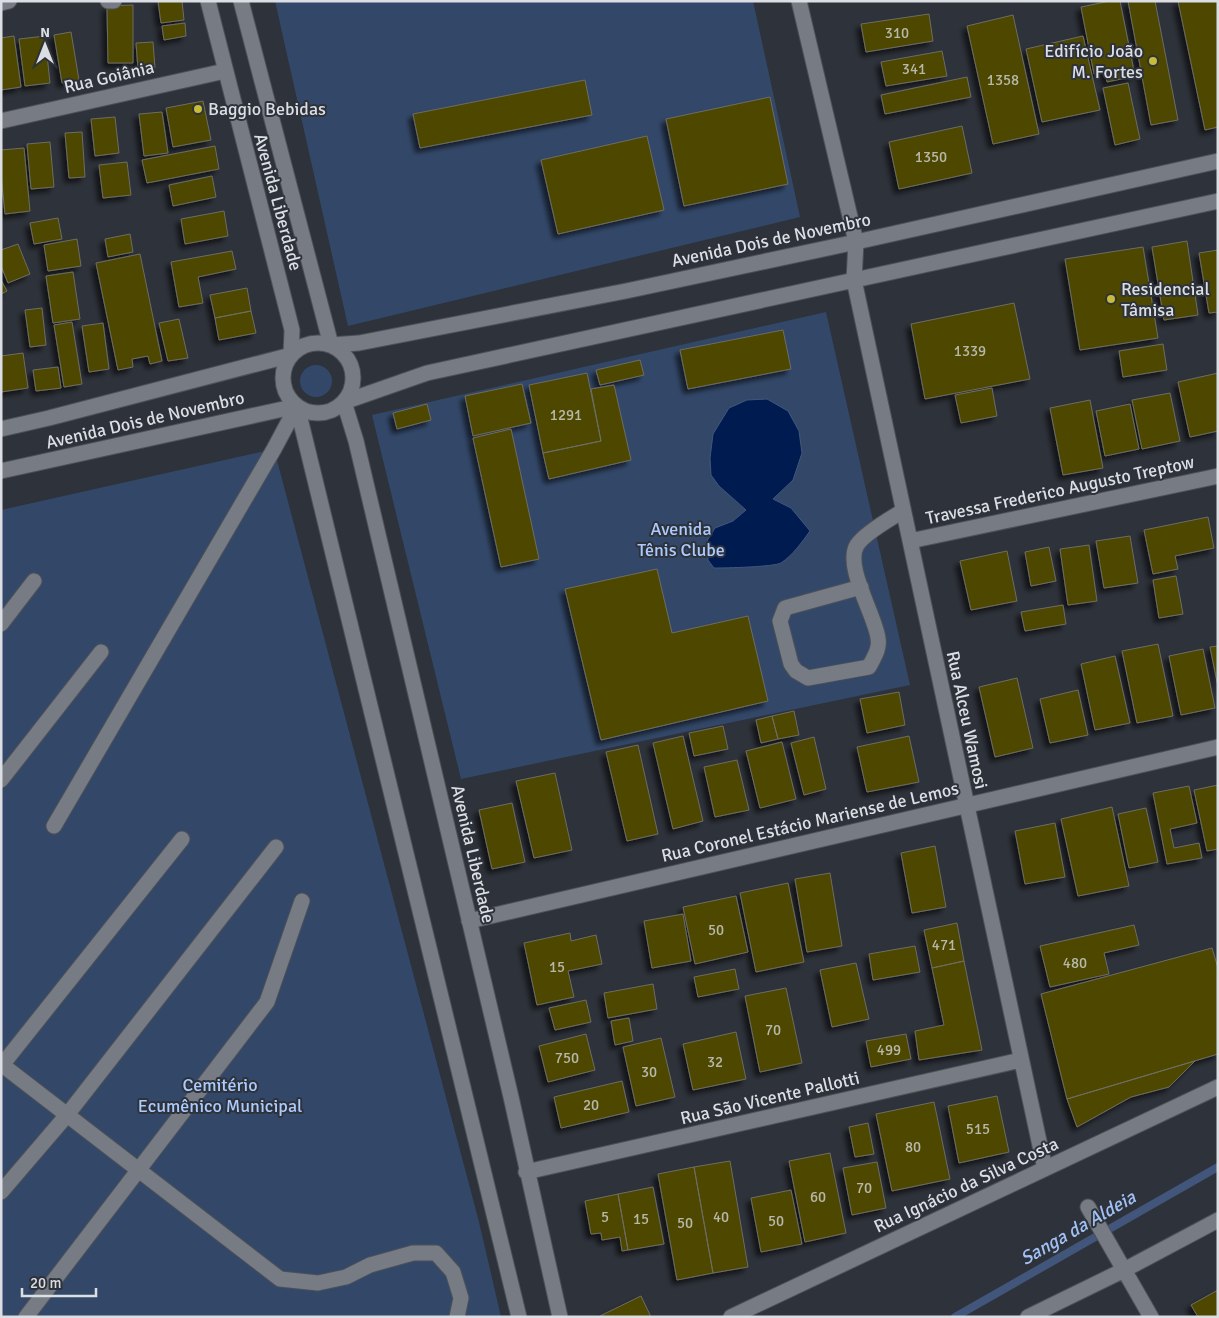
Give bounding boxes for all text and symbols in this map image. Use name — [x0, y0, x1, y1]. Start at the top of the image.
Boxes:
north arrow — [20, 20, 70, 70]
text: N — [40, 24, 50, 41]
house number: 310 — [885, 24, 909, 42]
place label: Edifício João M. Fortes — [1044, 40, 1143, 83]
marker: Edifício João M. Fortes — [1147, 55, 1159, 67]
street label: Rua Goiânia — [62, 56, 156, 98]
house number: 341 — [902, 60, 926, 78]
house number: 1358 — [987, 71, 1019, 89]
place label: Baggio Bebidas — [208, 98, 326, 120]
marker: Baggio Bebidas — [192, 103, 204, 115]
street label: Avenida Liberdade — [249, 131, 307, 273]
house number: 1350 — [915, 148, 947, 166]
street label: Avenida Dois de Novembro — [669, 208, 873, 272]
place label: Residencial Tâmisa — [1121, 278, 1210, 321]
marker: Residencial Tâmisa — [1105, 293, 1117, 305]
house number: 1339 — [954, 342, 986, 360]
street label: Avenida Dois de Novembro — [44, 386, 246, 454]
house number: 1291 — [550, 406, 582, 424]
street label: Travessa Frederico Augusto Treptow — [924, 451, 1196, 529]
park label: Avenida Tênis Clube — [637, 518, 725, 561]
street label: Rua Alceu Wamosi — [942, 649, 992, 791]
street label: Rua Coronel Estácio Mariense de Lemos — [659, 777, 961, 867]
street label: Avenida Liberdade — [446, 783, 500, 925]
house number: 50 — [708, 921, 724, 939]
house number: 471 — [932, 936, 956, 954]
house number: 480 — [1063, 954, 1087, 972]
house number: 15 — [549, 958, 565, 976]
house number: 70 — [765, 1021, 781, 1039]
house number: 499 — [877, 1041, 901, 1059]
house number: 750 — [555, 1049, 579, 1067]
house number: 32 — [707, 1053, 723, 1071]
house number: 30 — [641, 1063, 657, 1081]
street label: Rua São Vicente Pallotti — [678, 1067, 862, 1129]
park label: Cemitério Ecumênico Municipal — [138, 1074, 302, 1117]
house number: 20 — [583, 1096, 599, 1114]
house number: 515 — [966, 1120, 990, 1138]
street label: Rua Ignácio da Silva Costa — [870, 1133, 1062, 1237]
house number: 80 — [905, 1138, 921, 1156]
house number: 70 — [856, 1179, 872, 1197]
water label: Sanga da Aldeia — [1016, 1185, 1141, 1271]
house number: 60 — [810, 1188, 826, 1206]
house number: 5 — [601, 1208, 609, 1226]
house number: 40 — [713, 1208, 729, 1226]
house number: 15 — [633, 1210, 649, 1228]
house number: 50 — [768, 1212, 784, 1230]
house number: 50 — [677, 1214, 693, 1232]
scale bar — [22, 1266, 96, 1298]
text: 20 m — [30, 1274, 61, 1292]

